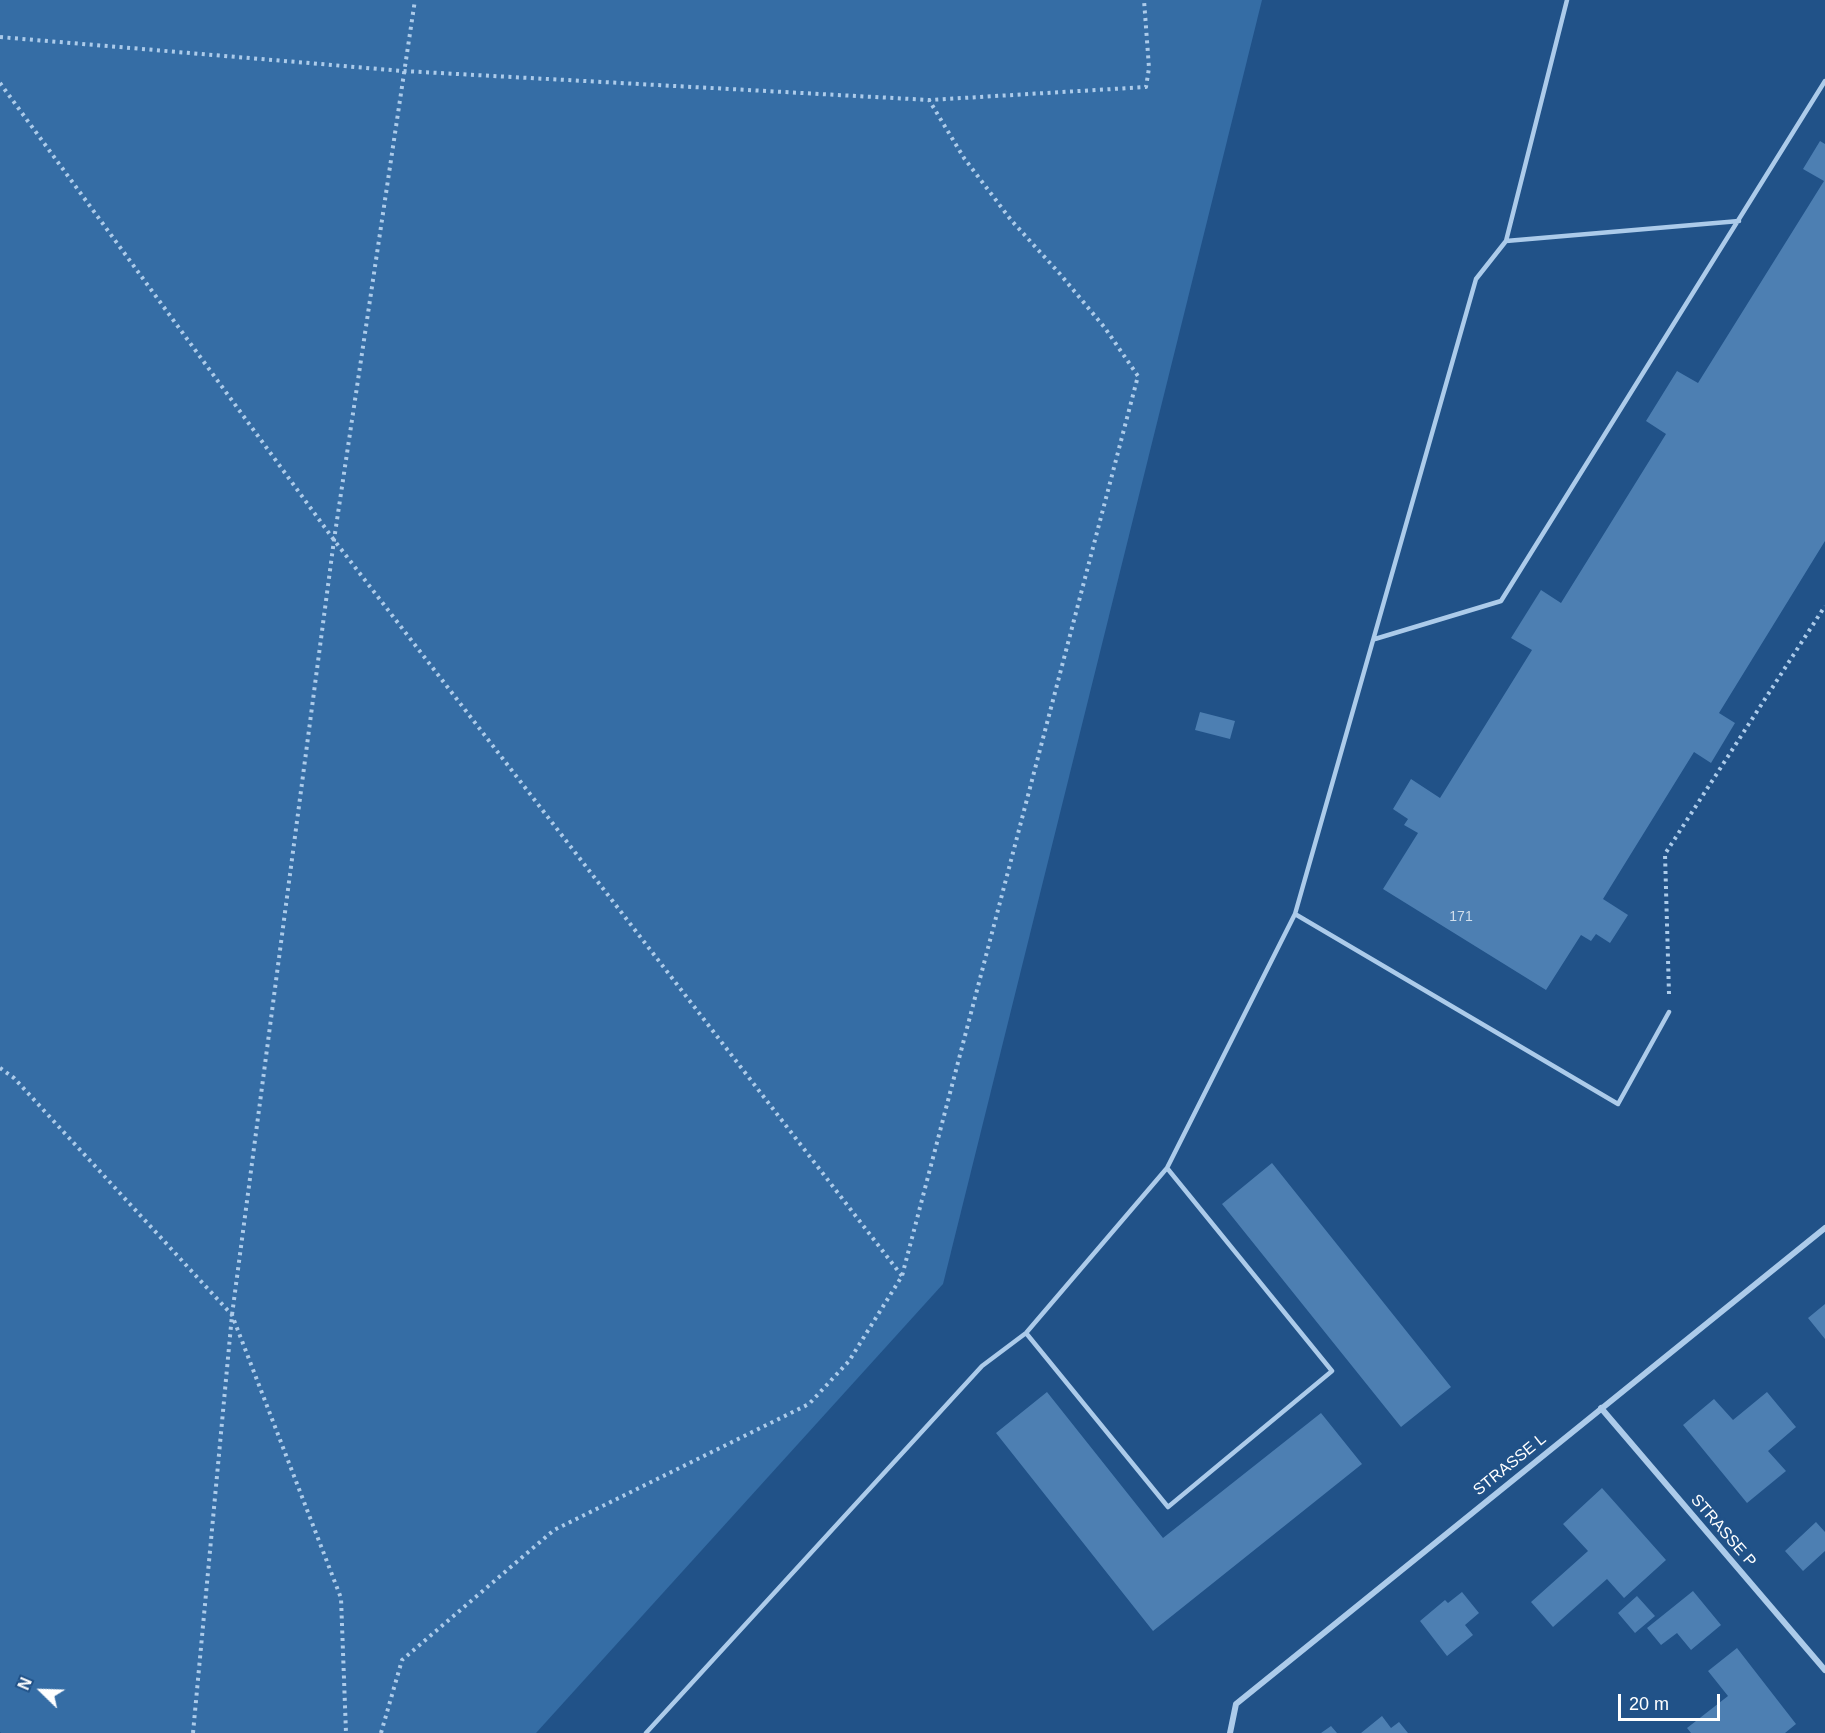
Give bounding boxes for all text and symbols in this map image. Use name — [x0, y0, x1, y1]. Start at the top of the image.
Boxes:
house number: 171 — [1449, 909, 1473, 925]
street label: STRASSE L — [1470, 1430, 1550, 1500]
street label: STRASSE P — [1686, 1491, 1760, 1571]
north arrow — [12, 1661, 72, 1721]
text: N — [15, 1675, 35, 1692]
scale bar — [1621, 1682, 1723, 1720]
text: 20 m — [1629, 1694, 1669, 1714]

